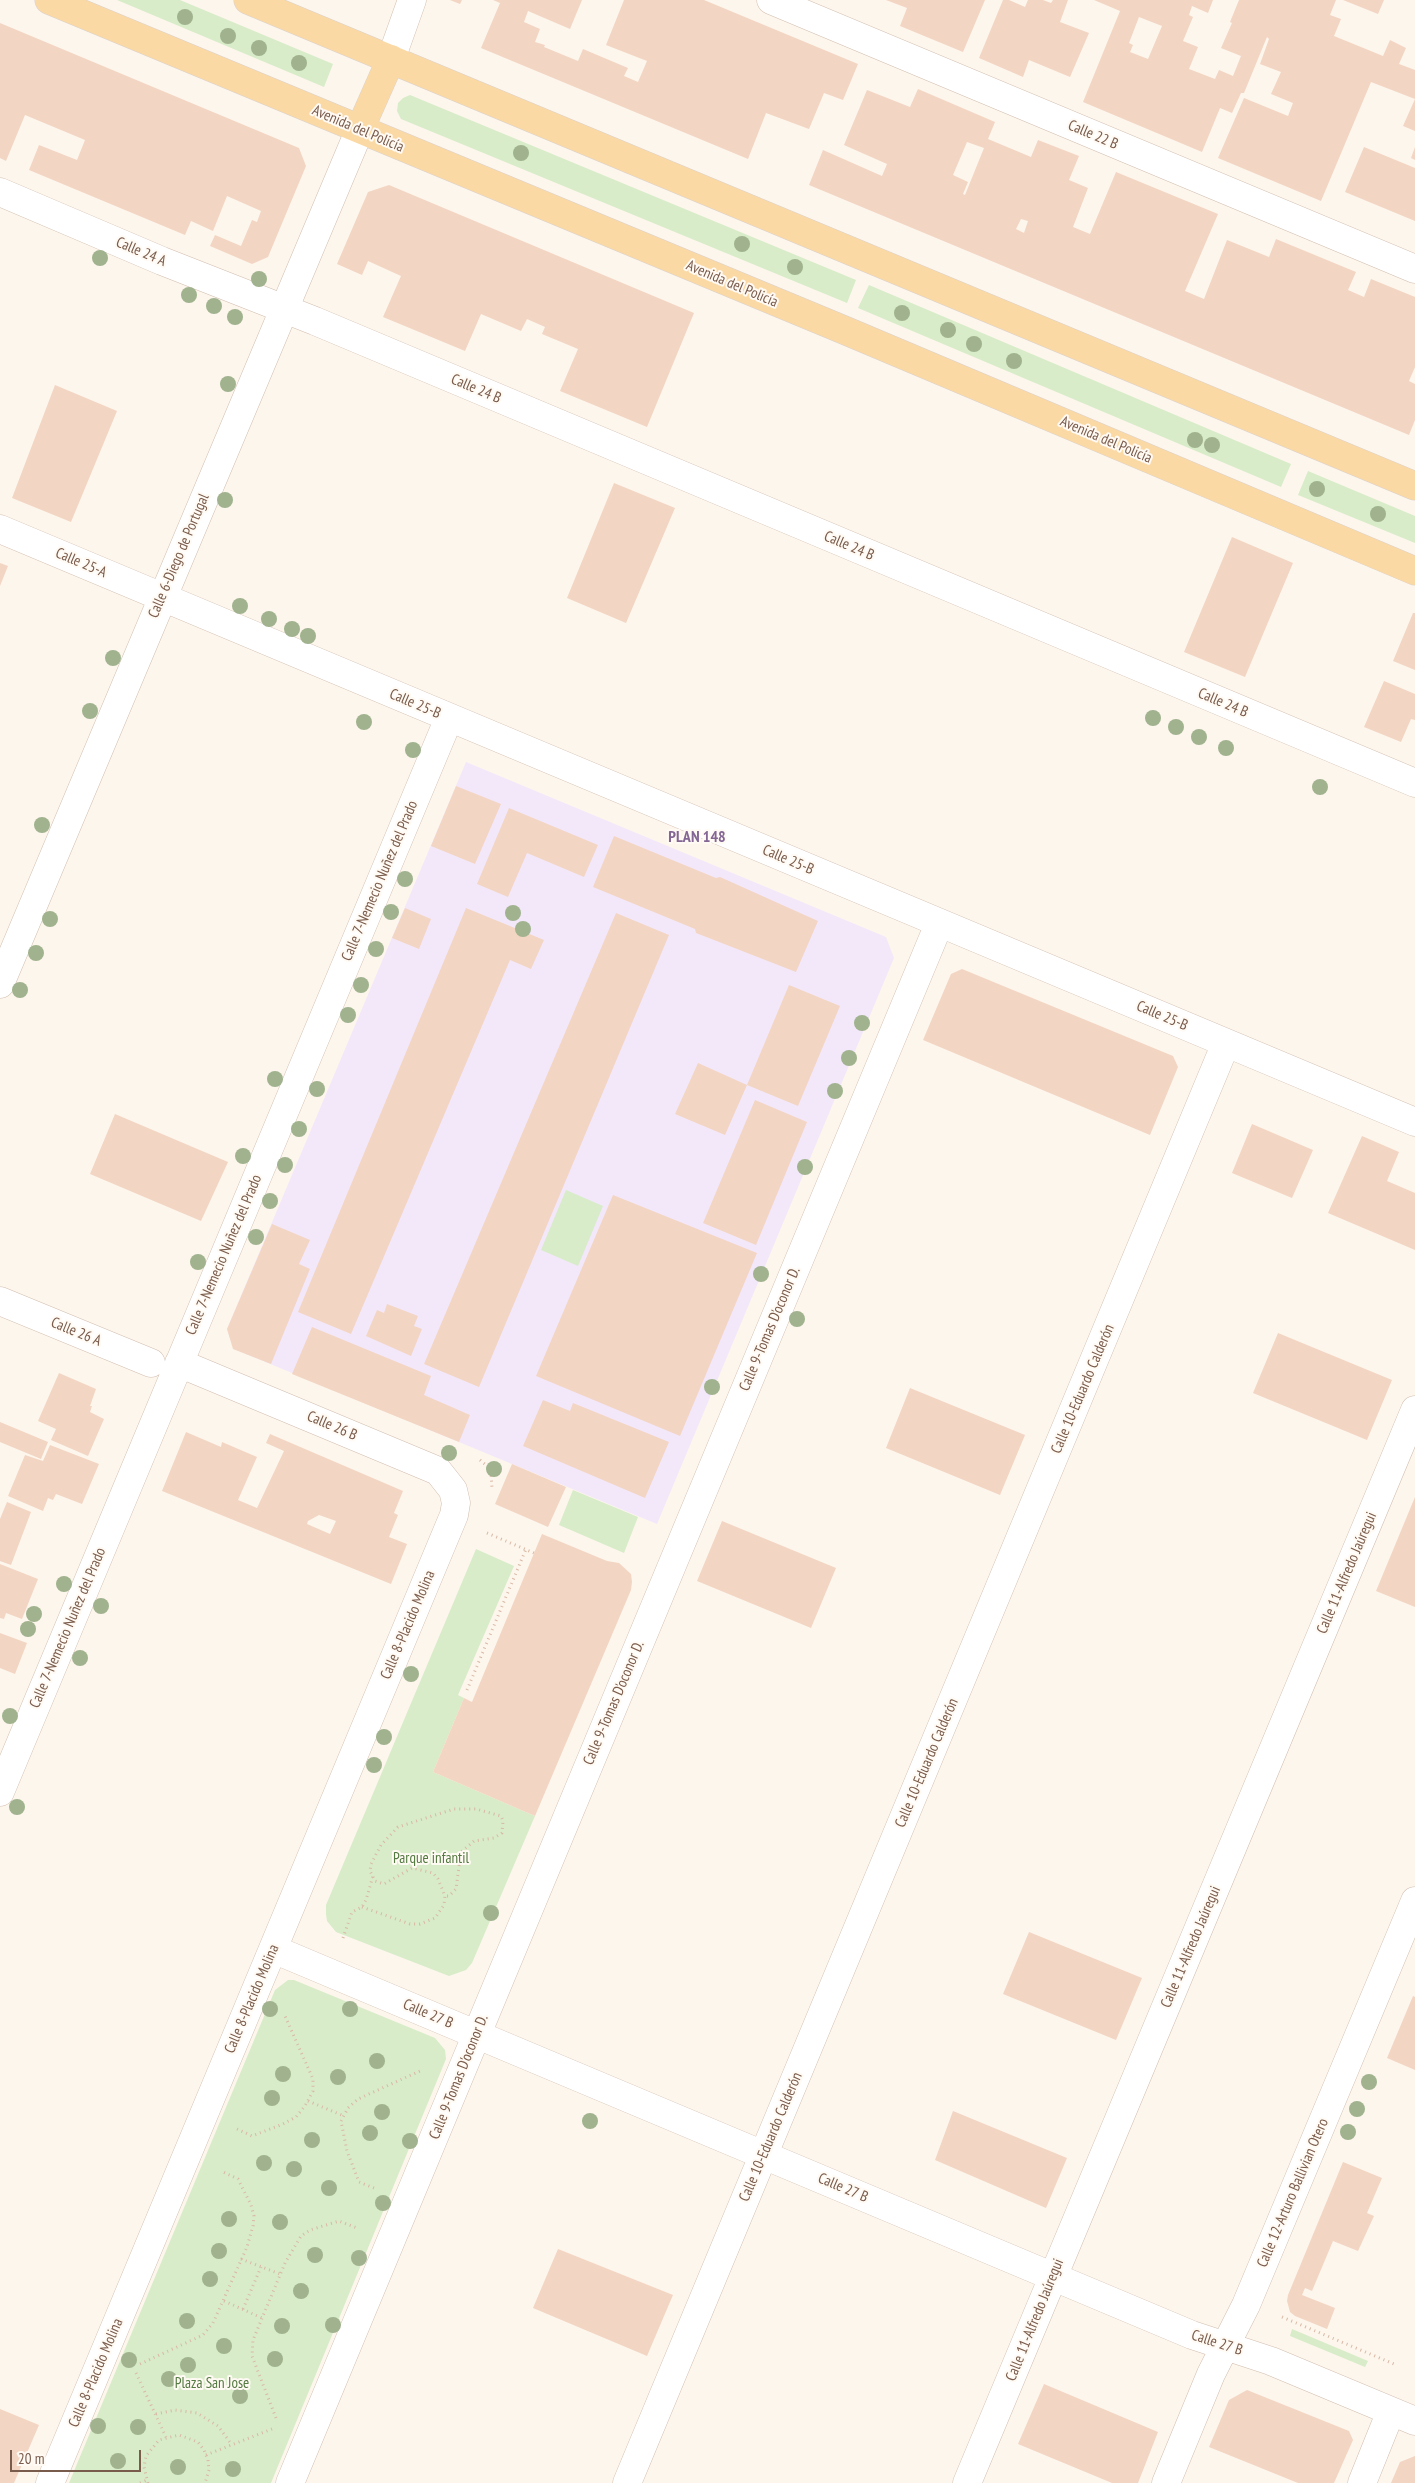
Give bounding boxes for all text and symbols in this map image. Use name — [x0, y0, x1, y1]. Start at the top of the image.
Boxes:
street label: Avenida del Policía — [310, 102, 406, 156]
street label: Calle 22 B — [1065, 116, 1121, 154]
street label: Calle 24 A — [113, 233, 169, 271]
street label: Avenida del Policía — [684, 257, 780, 311]
street label: Calle 24 B — [448, 370, 504, 408]
street label: Avenida del Policía — [1058, 413, 1154, 467]
street label: Calle 6-Diego de Portugal — [145, 491, 213, 621]
street label: Calle 24 B — [821, 527, 877, 565]
street label: Calle 25-A — [53, 544, 109, 582]
street label: Calle 24 B — [1195, 684, 1251, 722]
street label: Calle 25-B — [387, 685, 443, 723]
street label: Calle 7-Nemecio Nuñez del Prado — [338, 798, 422, 964]
district label: PLAN 148 — [668, 827, 726, 847]
street label: Calle 25-B — [760, 841, 816, 879]
street label: Calle 25-B — [1134, 997, 1190, 1035]
street label: Calle 7-Nemecio Nuñez del Prado — [182, 1172, 266, 1338]
street label: Calle 9-Tomas D'oconor D. — [736, 1264, 804, 1394]
street label: Calle 26 A — [48, 1314, 104, 1350]
street label: Calle 10-Eduardo Calderón — [1048, 1322, 1118, 1456]
street label: Calle 26 B — [304, 1407, 360, 1445]
street label: Calle 11-Alfredo Jaúregui — [1313, 1510, 1381, 1636]
street label: Calle 7-Nemecio Nuñez del Prado — [26, 1545, 110, 1711]
street label: Calle 8-Placido Molina — [377, 1568, 439, 1682]
street label: Calle 9-Tomas D'oconor D. — [580, 1638, 648, 1768]
street label: Calle 10-Eduardo Calderón — [892, 1696, 962, 1830]
park label: Parque infantil — [393, 1850, 469, 1868]
street label: Calle 11-Alfredo Jaúregui — [1157, 1884, 1225, 2010]
street label: Calle 8-Placido Molina — [221, 1942, 283, 2056]
street label: Calle 27 B — [400, 1995, 456, 2033]
street label: Calle 9-Tomas D'oconor D. — [426, 2012, 492, 2142]
street label: Calle 10-Eduardo Calderón — [736, 2070, 806, 2204]
street label: Calle 12-Arturo Ballivian Otero — [1253, 2116, 1333, 2270]
street label: Calle 27 B — [815, 2169, 871, 2207]
street label: Calle 11-Alfredo Jaúregui — [1002, 2256, 1068, 2384]
street label: Calle 8-Placido Molina — [65, 2316, 127, 2430]
street label: Calle 27 B — [1189, 2326, 1245, 2360]
park label: Plaza San Jose — [175, 2375, 249, 2393]
scale bar — [12, 2440, 144, 2472]
text: 20 m — [18, 2449, 44, 2468]

